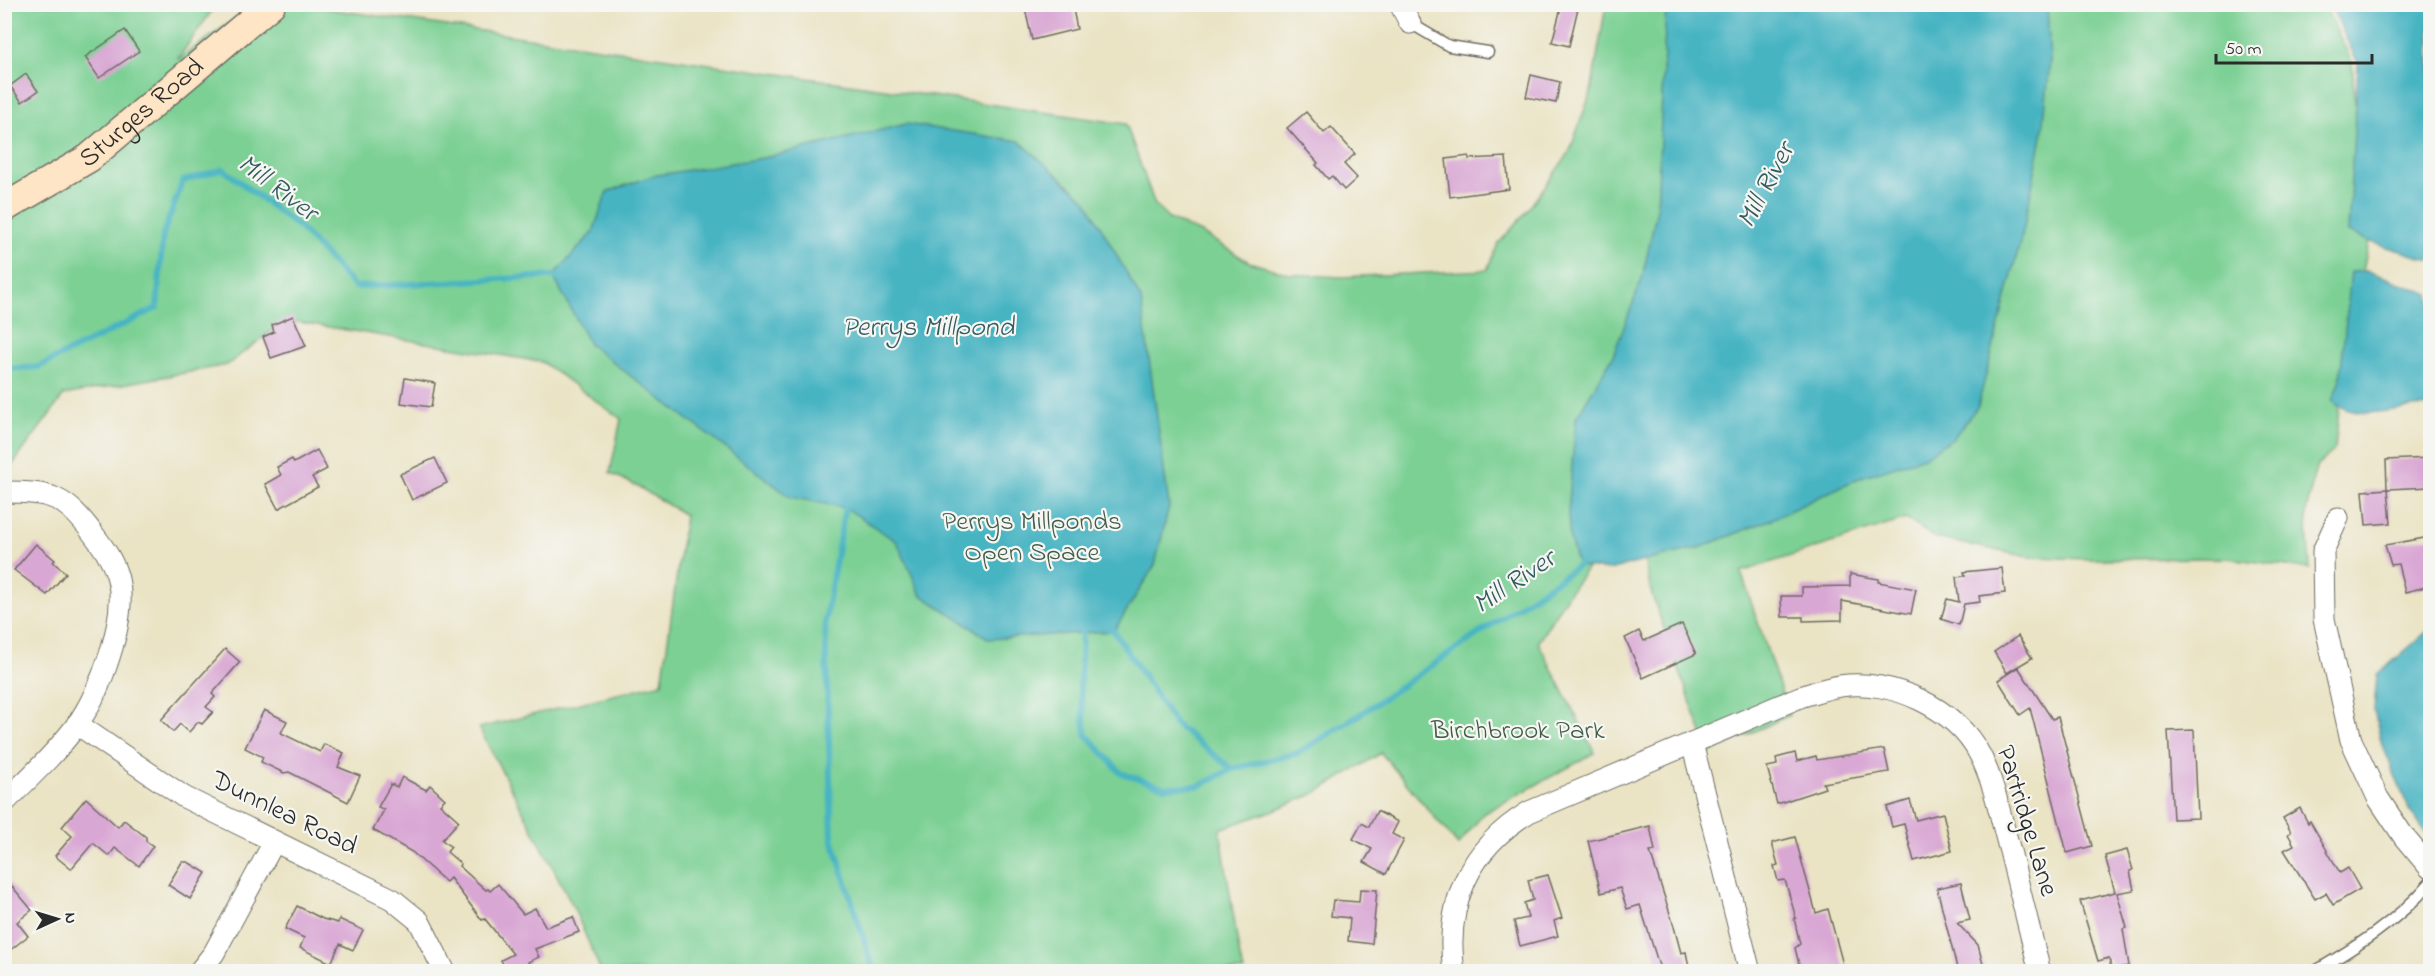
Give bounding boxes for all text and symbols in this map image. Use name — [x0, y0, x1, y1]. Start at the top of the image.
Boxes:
scale bar — [2216, 27, 2372, 65]
text: 50 m — [2225, 37, 2262, 63]
street label: Sturges Road — [71, 49, 213, 178]
water label: Mill River — [1727, 133, 1808, 236]
water label: Mill River — [228, 145, 329, 235]
water label: Perrys Millpond — [842, 308, 1015, 349]
park label: Perrys Millponds Open Space — [942, 503, 1122, 573]
water label: Mill River — [1465, 538, 1567, 626]
park label: Birchbrook Park — [1430, 712, 1605, 751]
street label: Partridge Lane — [1985, 741, 2068, 902]
street label: Dunnlea Road — [203, 761, 364, 866]
north arrow — [27, 889, 87, 949]
text: N — [58, 912, 82, 925]

